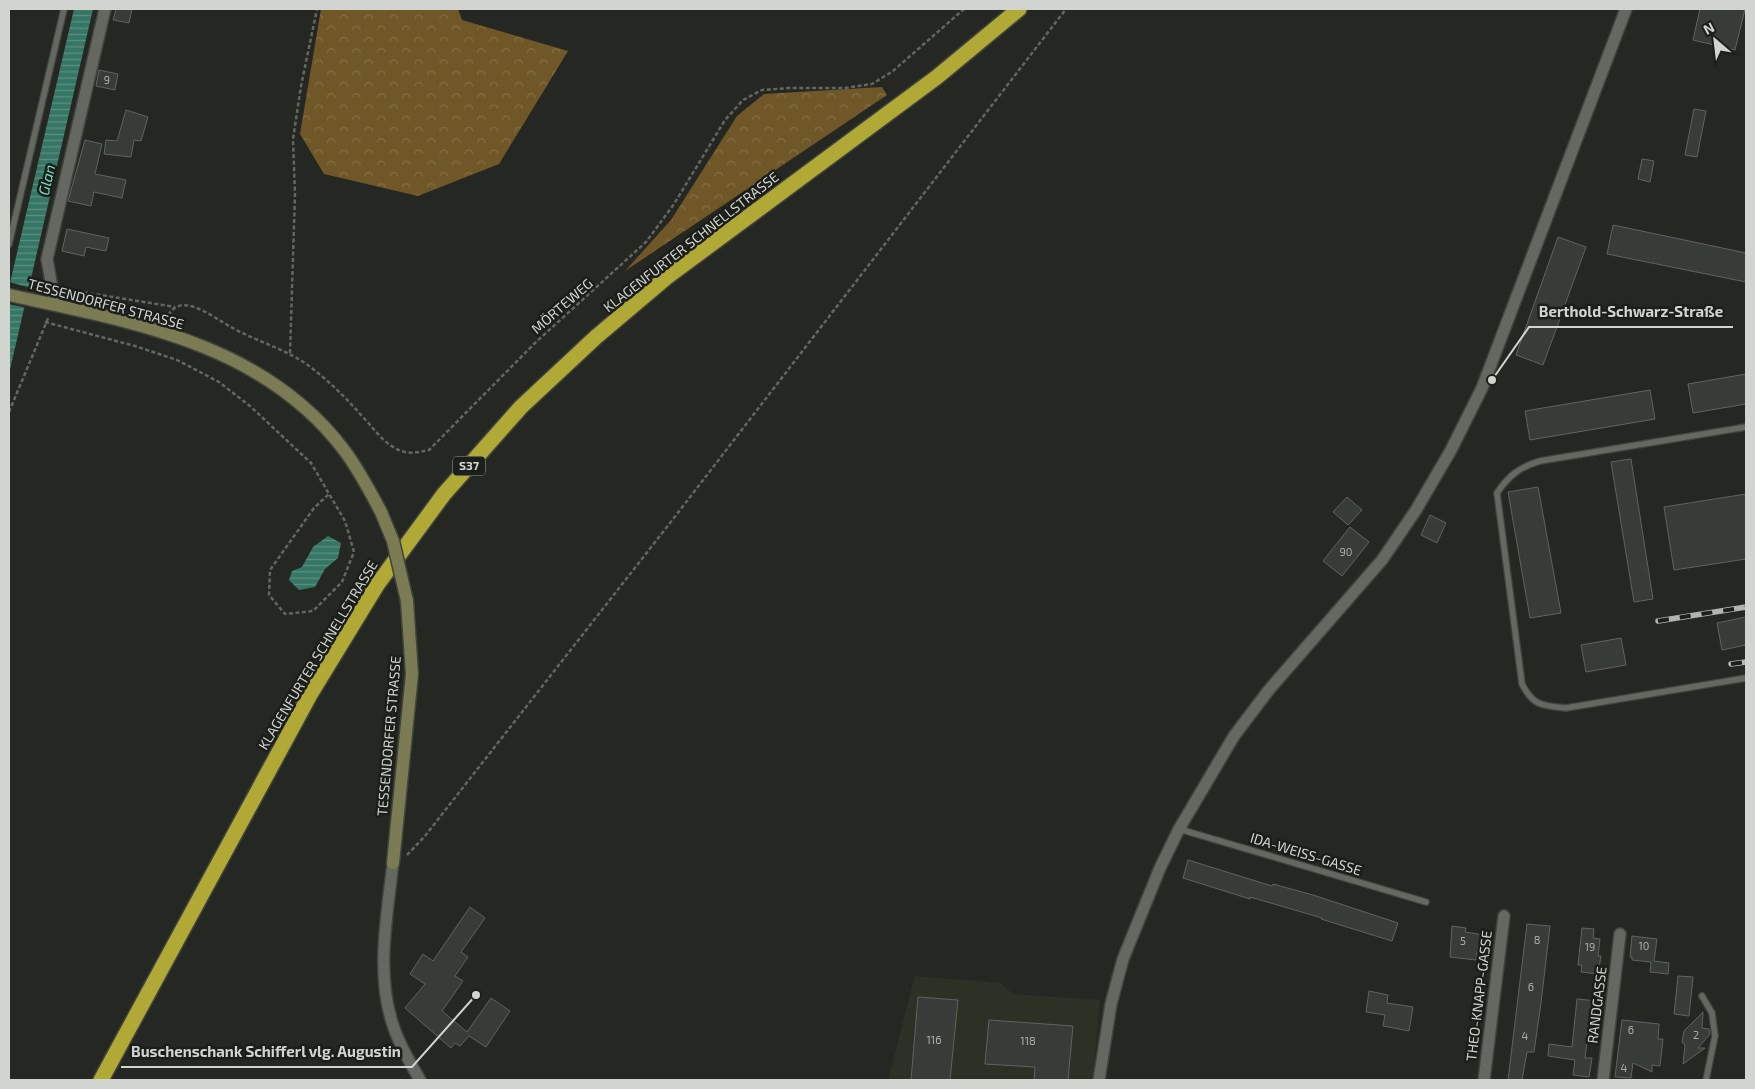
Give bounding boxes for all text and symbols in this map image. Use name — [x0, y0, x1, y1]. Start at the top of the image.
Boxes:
north arrow — [1690, 15, 1740, 65]
text: N — [1700, 18, 1717, 38]
house number: 9 — [104, 73, 110, 86]
water label: Glan — [34, 163, 58, 197]
street label: KLAGENFURTER SCHNELLSTRASSE — [600, 168, 782, 315]
street label: MÖRTEWEG — [527, 274, 596, 337]
street label: TESSENDORFER STRASSE — [26, 275, 186, 333]
callout: Berthold-Schwarz-Straße — [1529, 297, 1733, 327]
text: Berthold-Schwarz-Straße — [1539, 302, 1723, 320]
road number: S37 — [453, 456, 485, 476]
house number: 90 — [1340, 545, 1352, 558]
street label: KLAGENFURTER SCHNELLSTRASSE — [254, 557, 381, 753]
street label: TESSENDORFER STRASSE — [373, 655, 404, 817]
street label: IDA-WEISS-GASSE — [1248, 828, 1364, 879]
street label: THEO-KNAPP-GASSE — [1462, 929, 1495, 1062]
house number: 8 — [1534, 933, 1540, 946]
house number: 5 — [1460, 934, 1466, 947]
house number: 10 — [1638, 939, 1650, 952]
house number: 19 — [1585, 940, 1595, 953]
street label: RANDGASSE — [1583, 965, 1610, 1044]
house number: 6 — [1528, 980, 1534, 993]
house number: 6 — [1628, 1023, 1634, 1036]
house number: 2 — [1693, 1028, 1699, 1041]
house number: 4 — [1522, 1029, 1529, 1042]
house number: 116 — [926, 1033, 942, 1046]
house number: 118 — [1020, 1034, 1036, 1047]
callout: Buschenschank Schifferl vlg. Augustin — [121, 1037, 412, 1067]
text: Buschenschank Schifferl vlg. Augustin — [131, 1042, 401, 1060]
house number: 4 — [1621, 1061, 1628, 1074]

